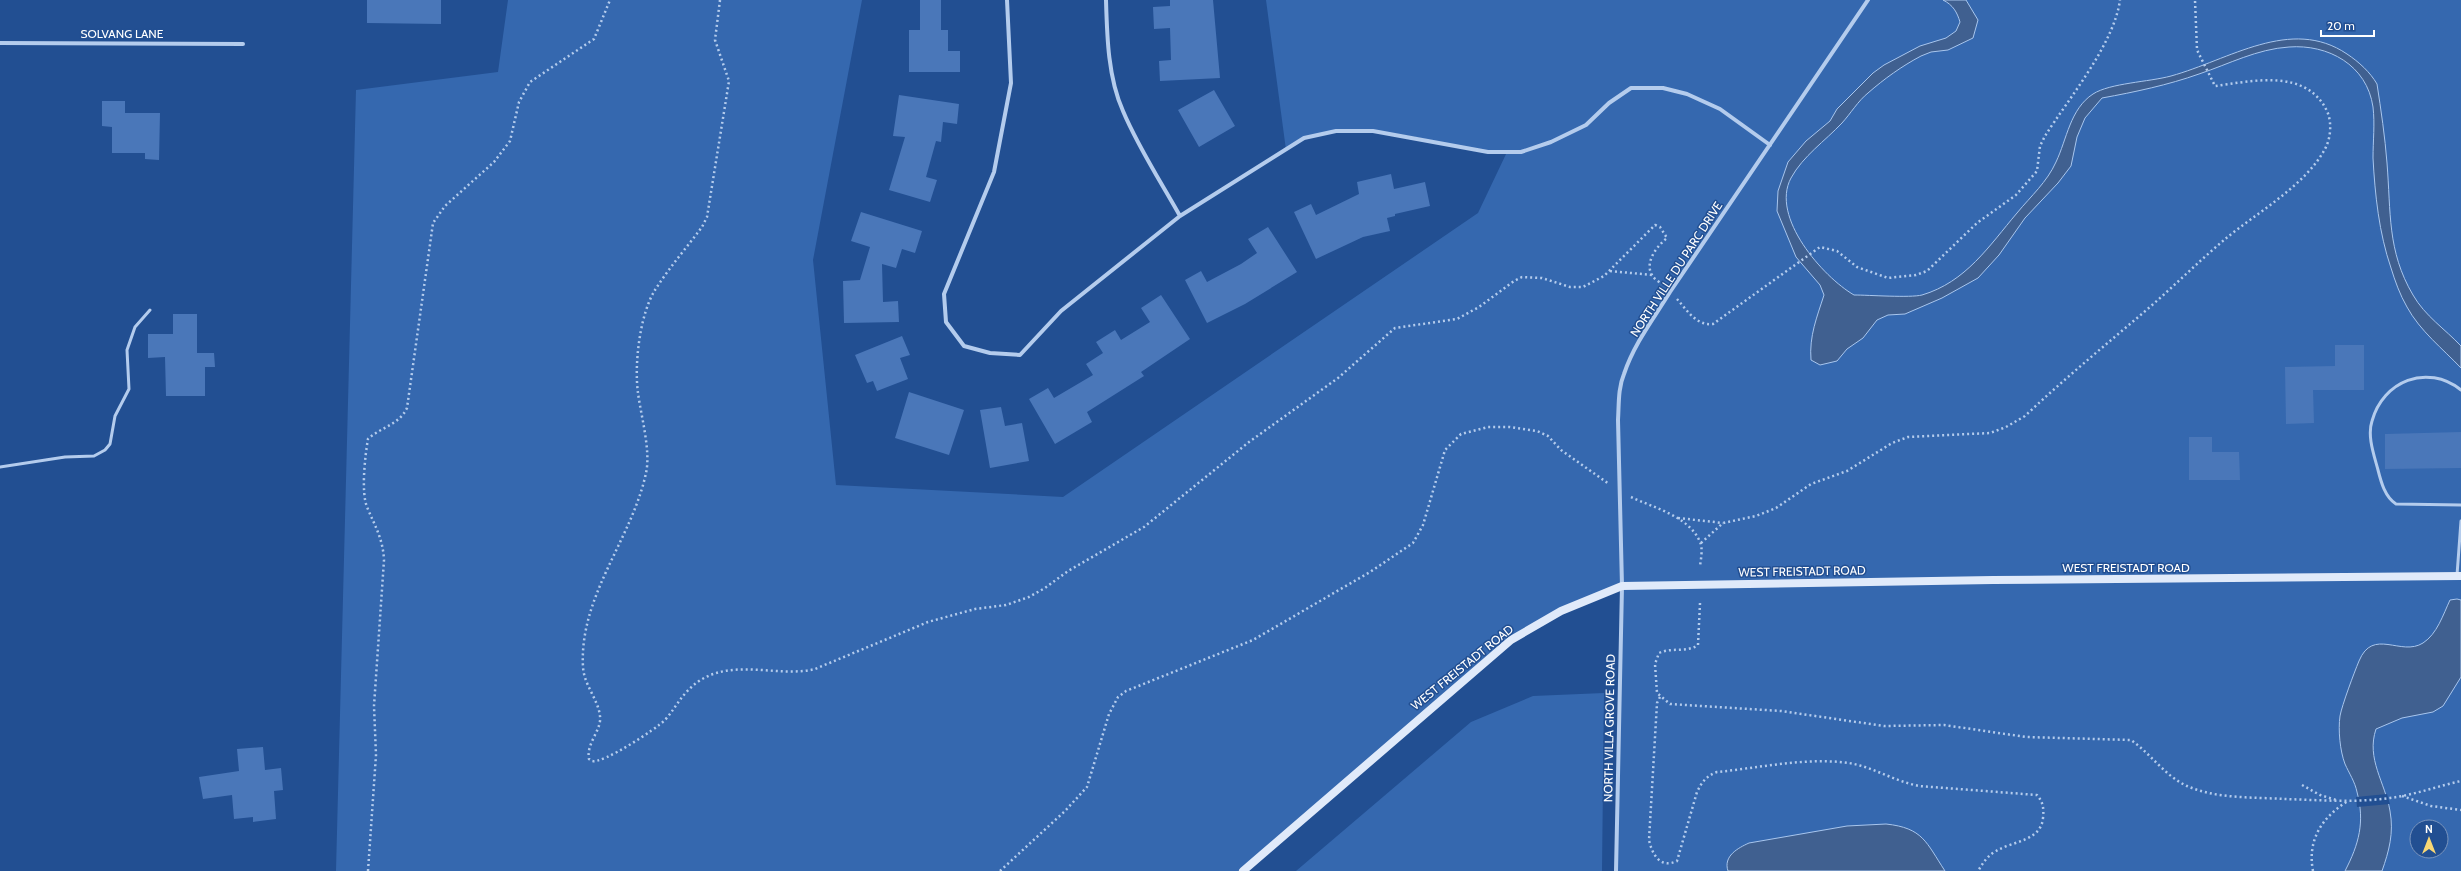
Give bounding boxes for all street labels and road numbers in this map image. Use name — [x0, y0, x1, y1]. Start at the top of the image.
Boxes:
street label: SOLVANG LANE — [81, 26, 164, 41]
street label: NORTH VILLE DU PARC DRIVE — [1627, 198, 1726, 339]
street label: WEST FREISTADT ROAD — [2062, 560, 2190, 575]
street label: WEST FREISTADT ROAD — [1738, 562, 1866, 580]
street label: WEST FREISTADT ROAD — [1408, 621, 1516, 713]
street label: NORTH VILLA GROVE ROAD — [1600, 653, 1618, 802]

